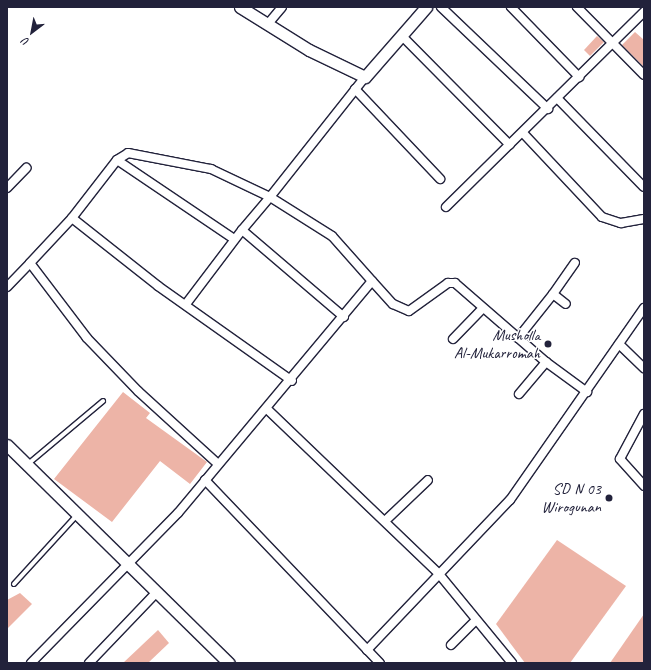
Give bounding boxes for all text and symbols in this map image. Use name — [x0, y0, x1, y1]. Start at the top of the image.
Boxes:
north arrow — [12, 12, 52, 52]
text: U — [20, 35, 32, 50]
place label: Musholla Al-Mukarromah — [454, 325, 540, 363]
marker: Musholla Al-Mukarromah — [543, 339, 553, 349]
place label: SD N 03 Wirogunan — [542, 479, 601, 517]
marker: SD N 03 Wirogunan — [604, 493, 614, 503]

